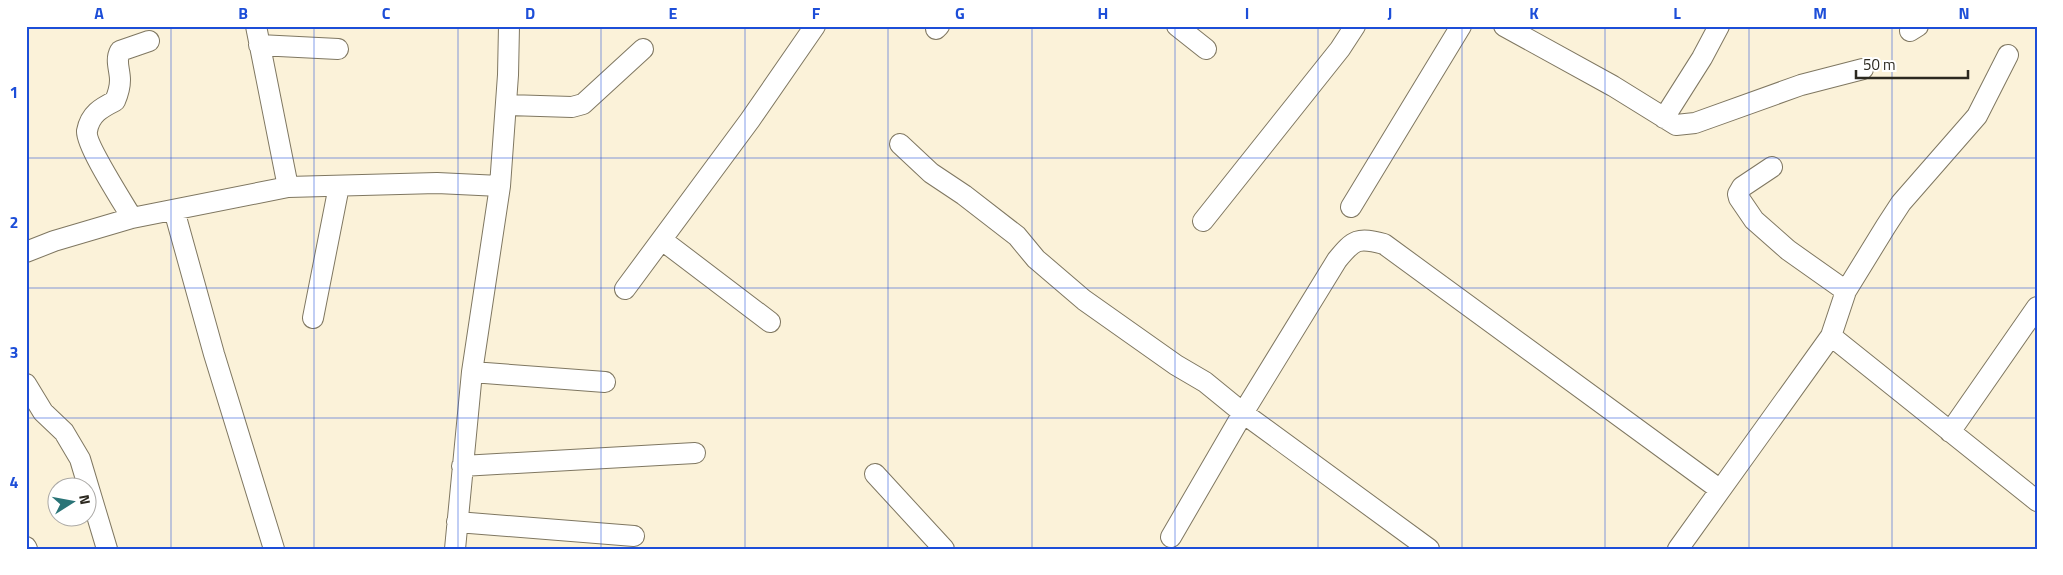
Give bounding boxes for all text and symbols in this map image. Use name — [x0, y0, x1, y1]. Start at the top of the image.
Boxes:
text: A — [94, 1, 104, 25]
text: B — [238, 1, 248, 25]
text: C — [382, 1, 391, 25]
text: D — [525, 1, 535, 25]
text: E — [669, 1, 678, 25]
text: F — [812, 1, 821, 25]
text: G — [955, 1, 965, 25]
text: H — [1098, 1, 1108, 25]
text: I — [1245, 1, 1249, 25]
text: J — [1388, 1, 1392, 25]
text: K — [1529, 1, 1539, 25]
text: L — [1673, 1, 1681, 25]
text: M — [1813, 1, 1827, 25]
text: N — [1958, 1, 1970, 25]
scale bar — [1856, 48, 1968, 80]
text: 50 m — [1863, 53, 1896, 76]
text: 1 — [10, 80, 18, 104]
text: 2 — [10, 210, 18, 234]
text: 3 — [10, 340, 18, 364]
text: 4 — [10, 470, 19, 494]
north arrow — [48, 478, 98, 528]
text: N — [74, 493, 96, 506]

